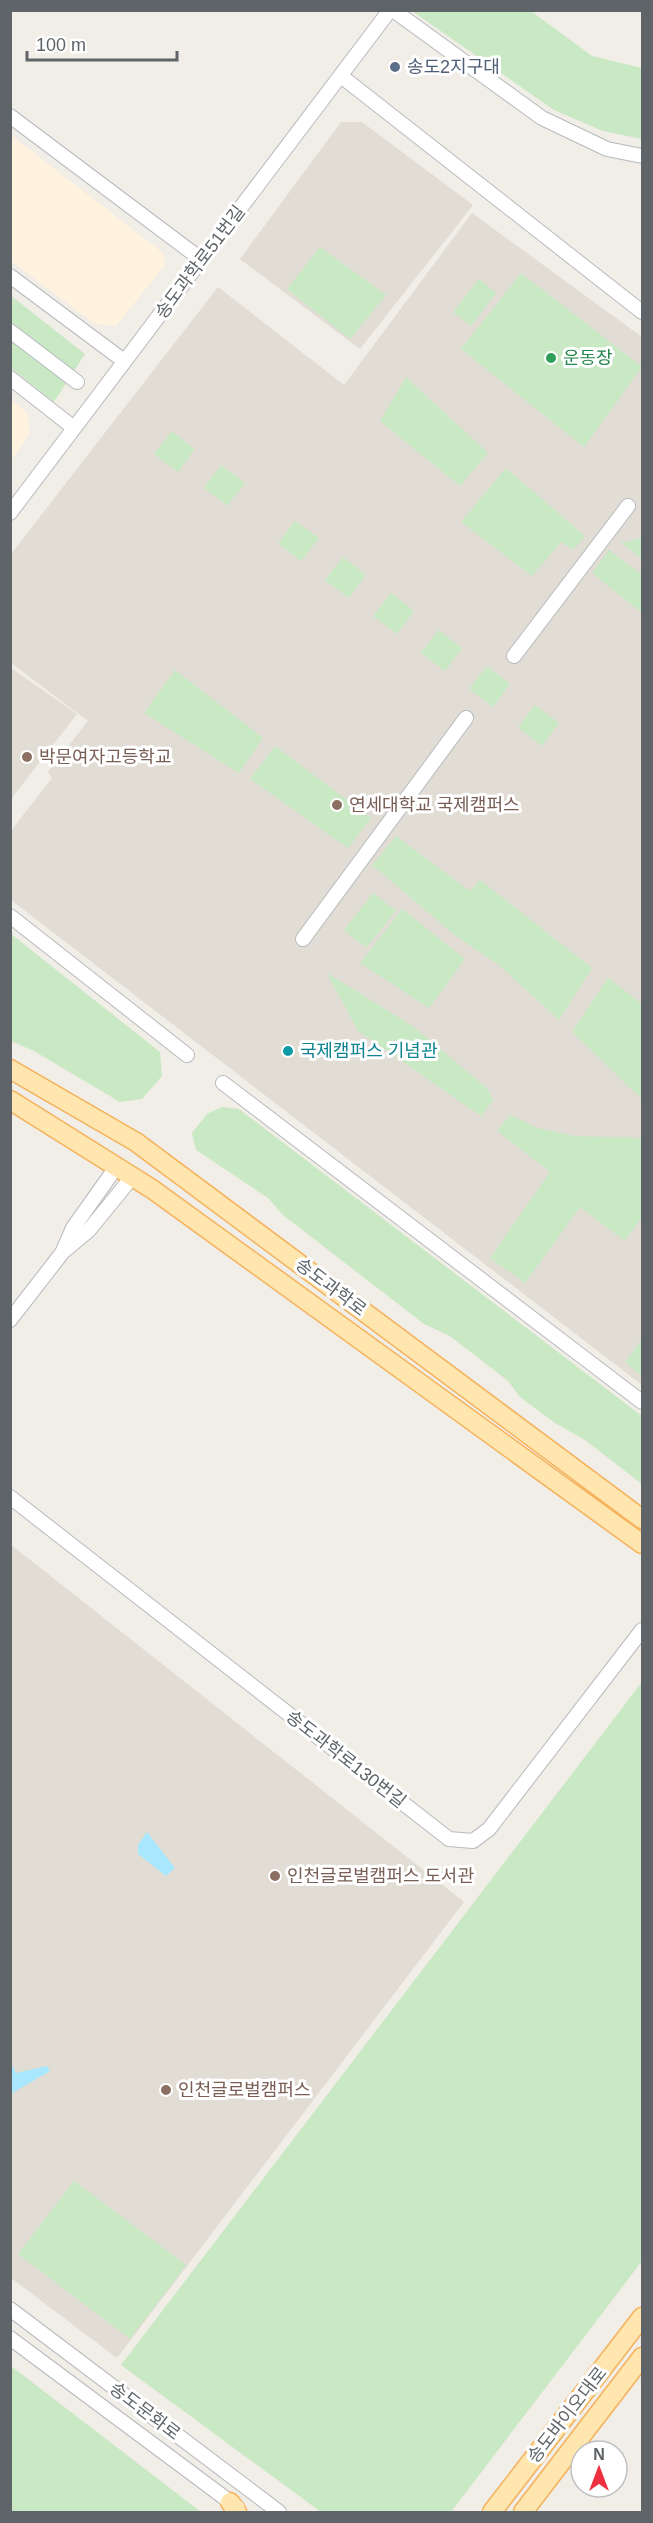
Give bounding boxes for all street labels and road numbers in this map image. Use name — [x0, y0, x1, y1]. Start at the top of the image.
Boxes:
street label: 송도과학로51번길 — [151, 202, 249, 322]
street label: 송도과학로 — [292, 1254, 370, 1320]
street label: 송도과학로130번길 — [282, 1706, 410, 1812]
street label: 송도바이오대로 — [523, 2363, 611, 2467]
street label: 송도문화로 — [106, 2378, 184, 2444]

